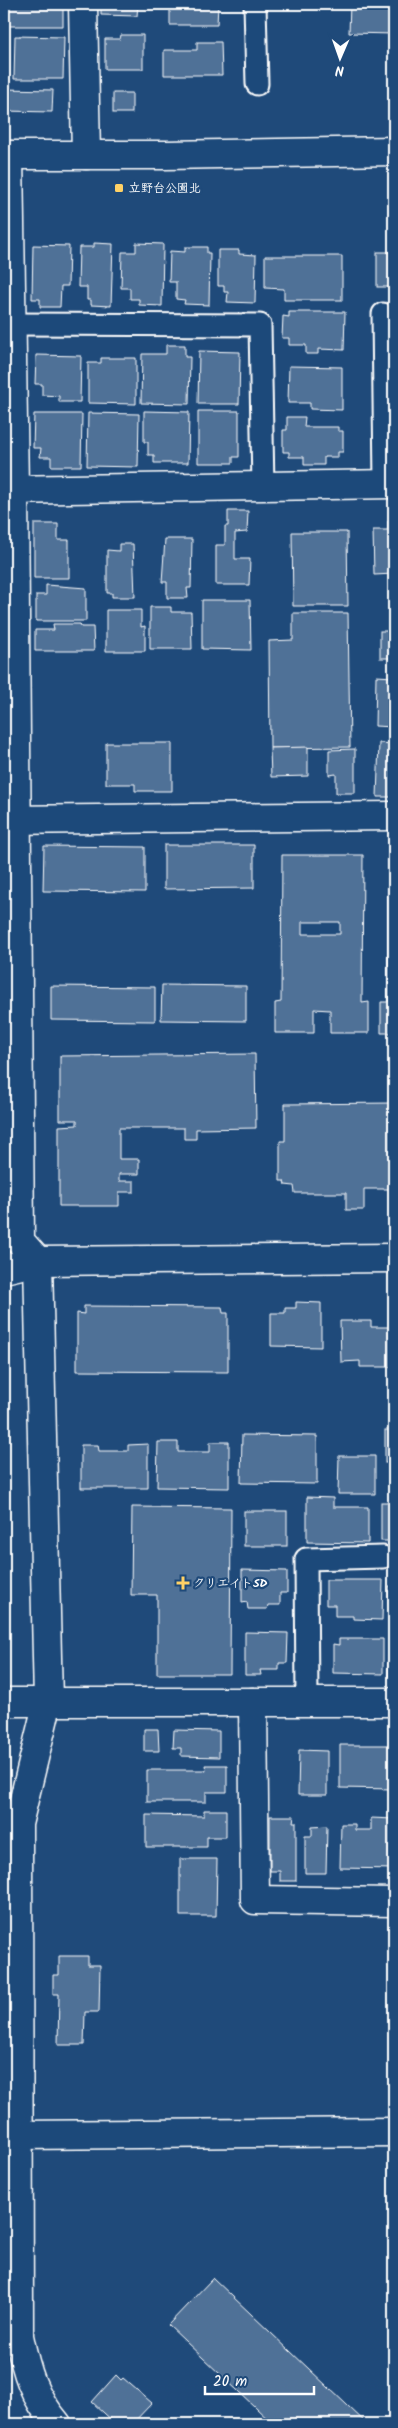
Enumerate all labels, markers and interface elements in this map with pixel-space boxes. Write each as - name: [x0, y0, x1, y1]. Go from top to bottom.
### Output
- north arrow: [316, 32, 366, 82]
- text: N: [335, 59, 344, 81]
- place label: 立野台公園北: [129, 179, 201, 198]
- marker: 立野台公園北: [113, 182, 125, 194]
- place label: クリエイトSD: [193, 1574, 268, 1593]
- marker: クリエイトSD: [177, 1577, 189, 1589]
- scale bar: [205, 2363, 314, 2395]
- text: 20 m: [213, 2370, 247, 2394]

